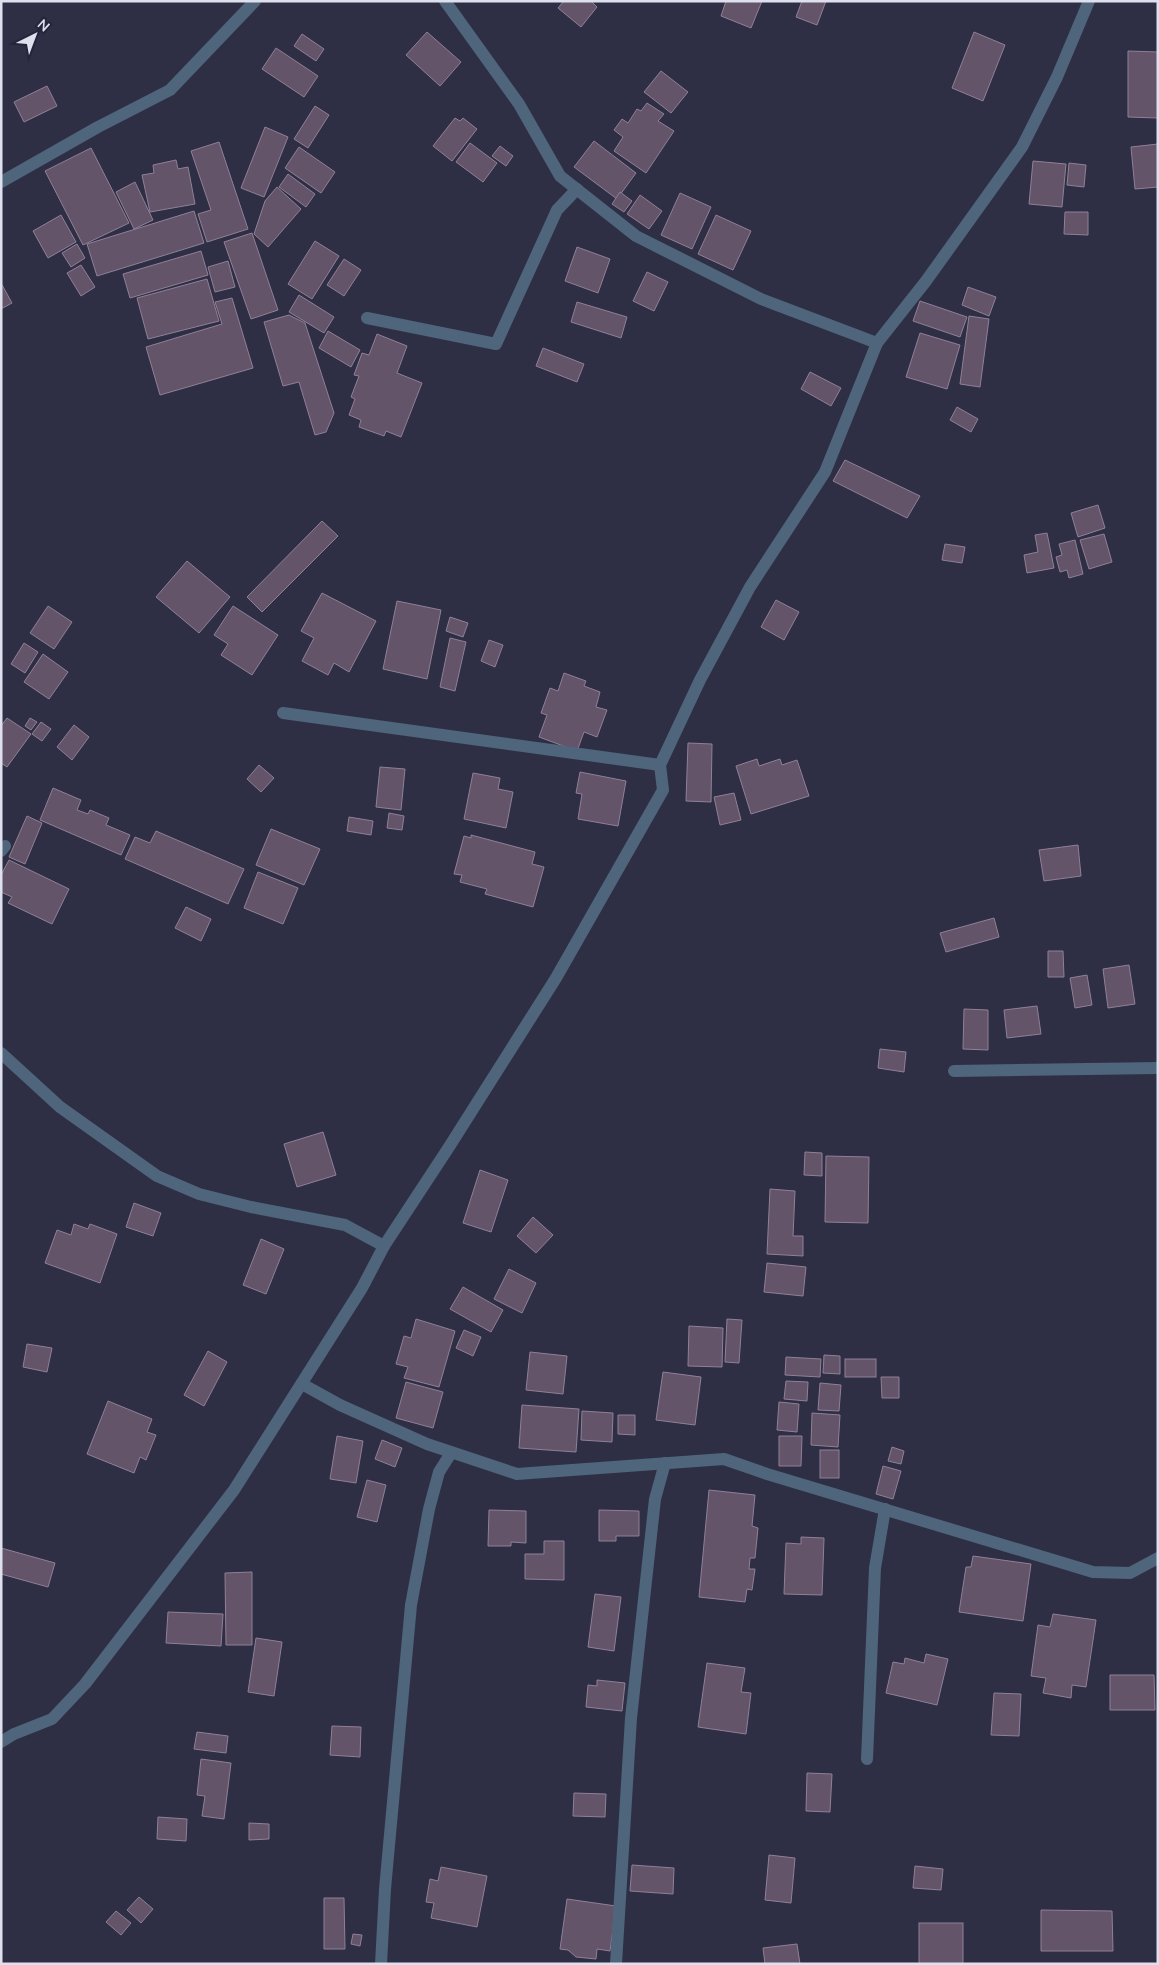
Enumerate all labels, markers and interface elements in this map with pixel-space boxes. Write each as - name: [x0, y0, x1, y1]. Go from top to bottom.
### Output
- north arrow: [10, 10, 60, 60]
- text: N: [33, 15, 54, 36]

